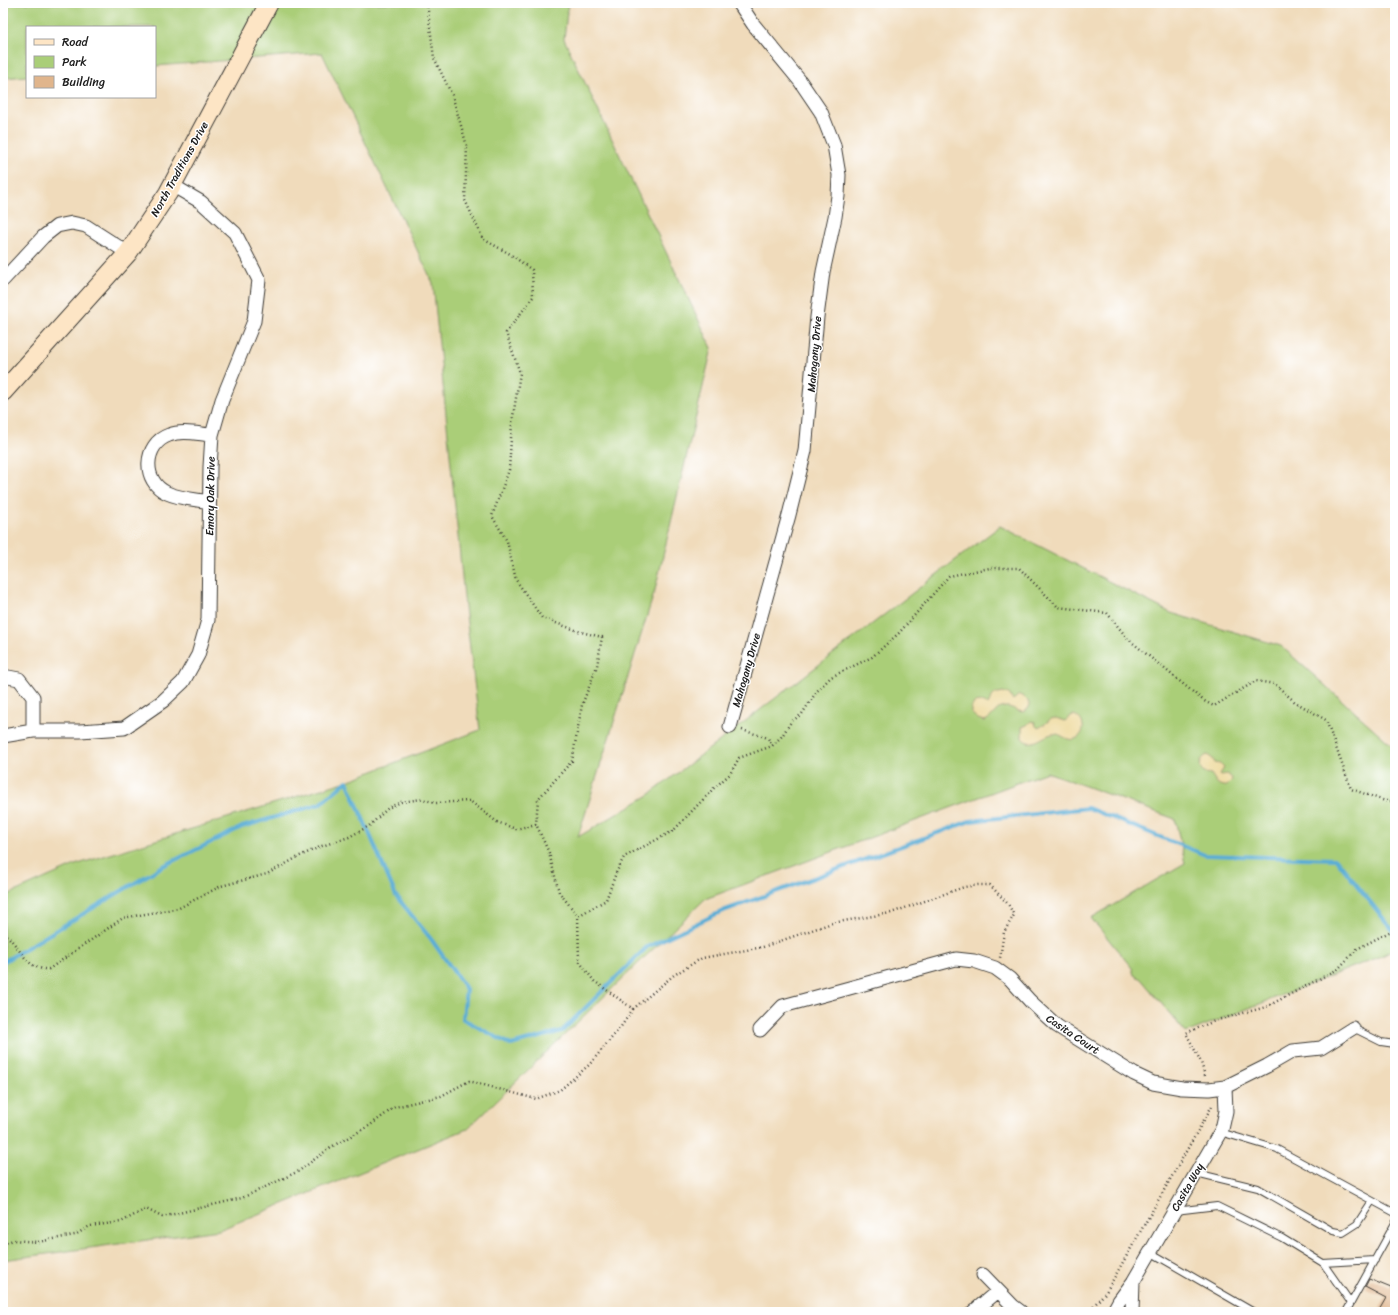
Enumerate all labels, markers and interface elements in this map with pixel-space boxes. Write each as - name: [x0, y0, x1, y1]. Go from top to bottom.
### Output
- legend: [26, 26, 156, 98]
- text: Road: [62, 31, 89, 53]
- text: Park: [62, 51, 87, 73]
- text: Building: [62, 71, 105, 93]
- street label: North Traditions Drive: [145, 118, 214, 220]
- street label: Mahogany Drive: [802, 315, 827, 393]
- street label: Emory Oak Drive: [200, 456, 221, 536]
- street label: Mahogany Drive: [727, 630, 766, 709]
- street label: Casita Court: [1042, 1009, 1104, 1060]
- street label: Casita Way: [1166, 1159, 1209, 1215]

